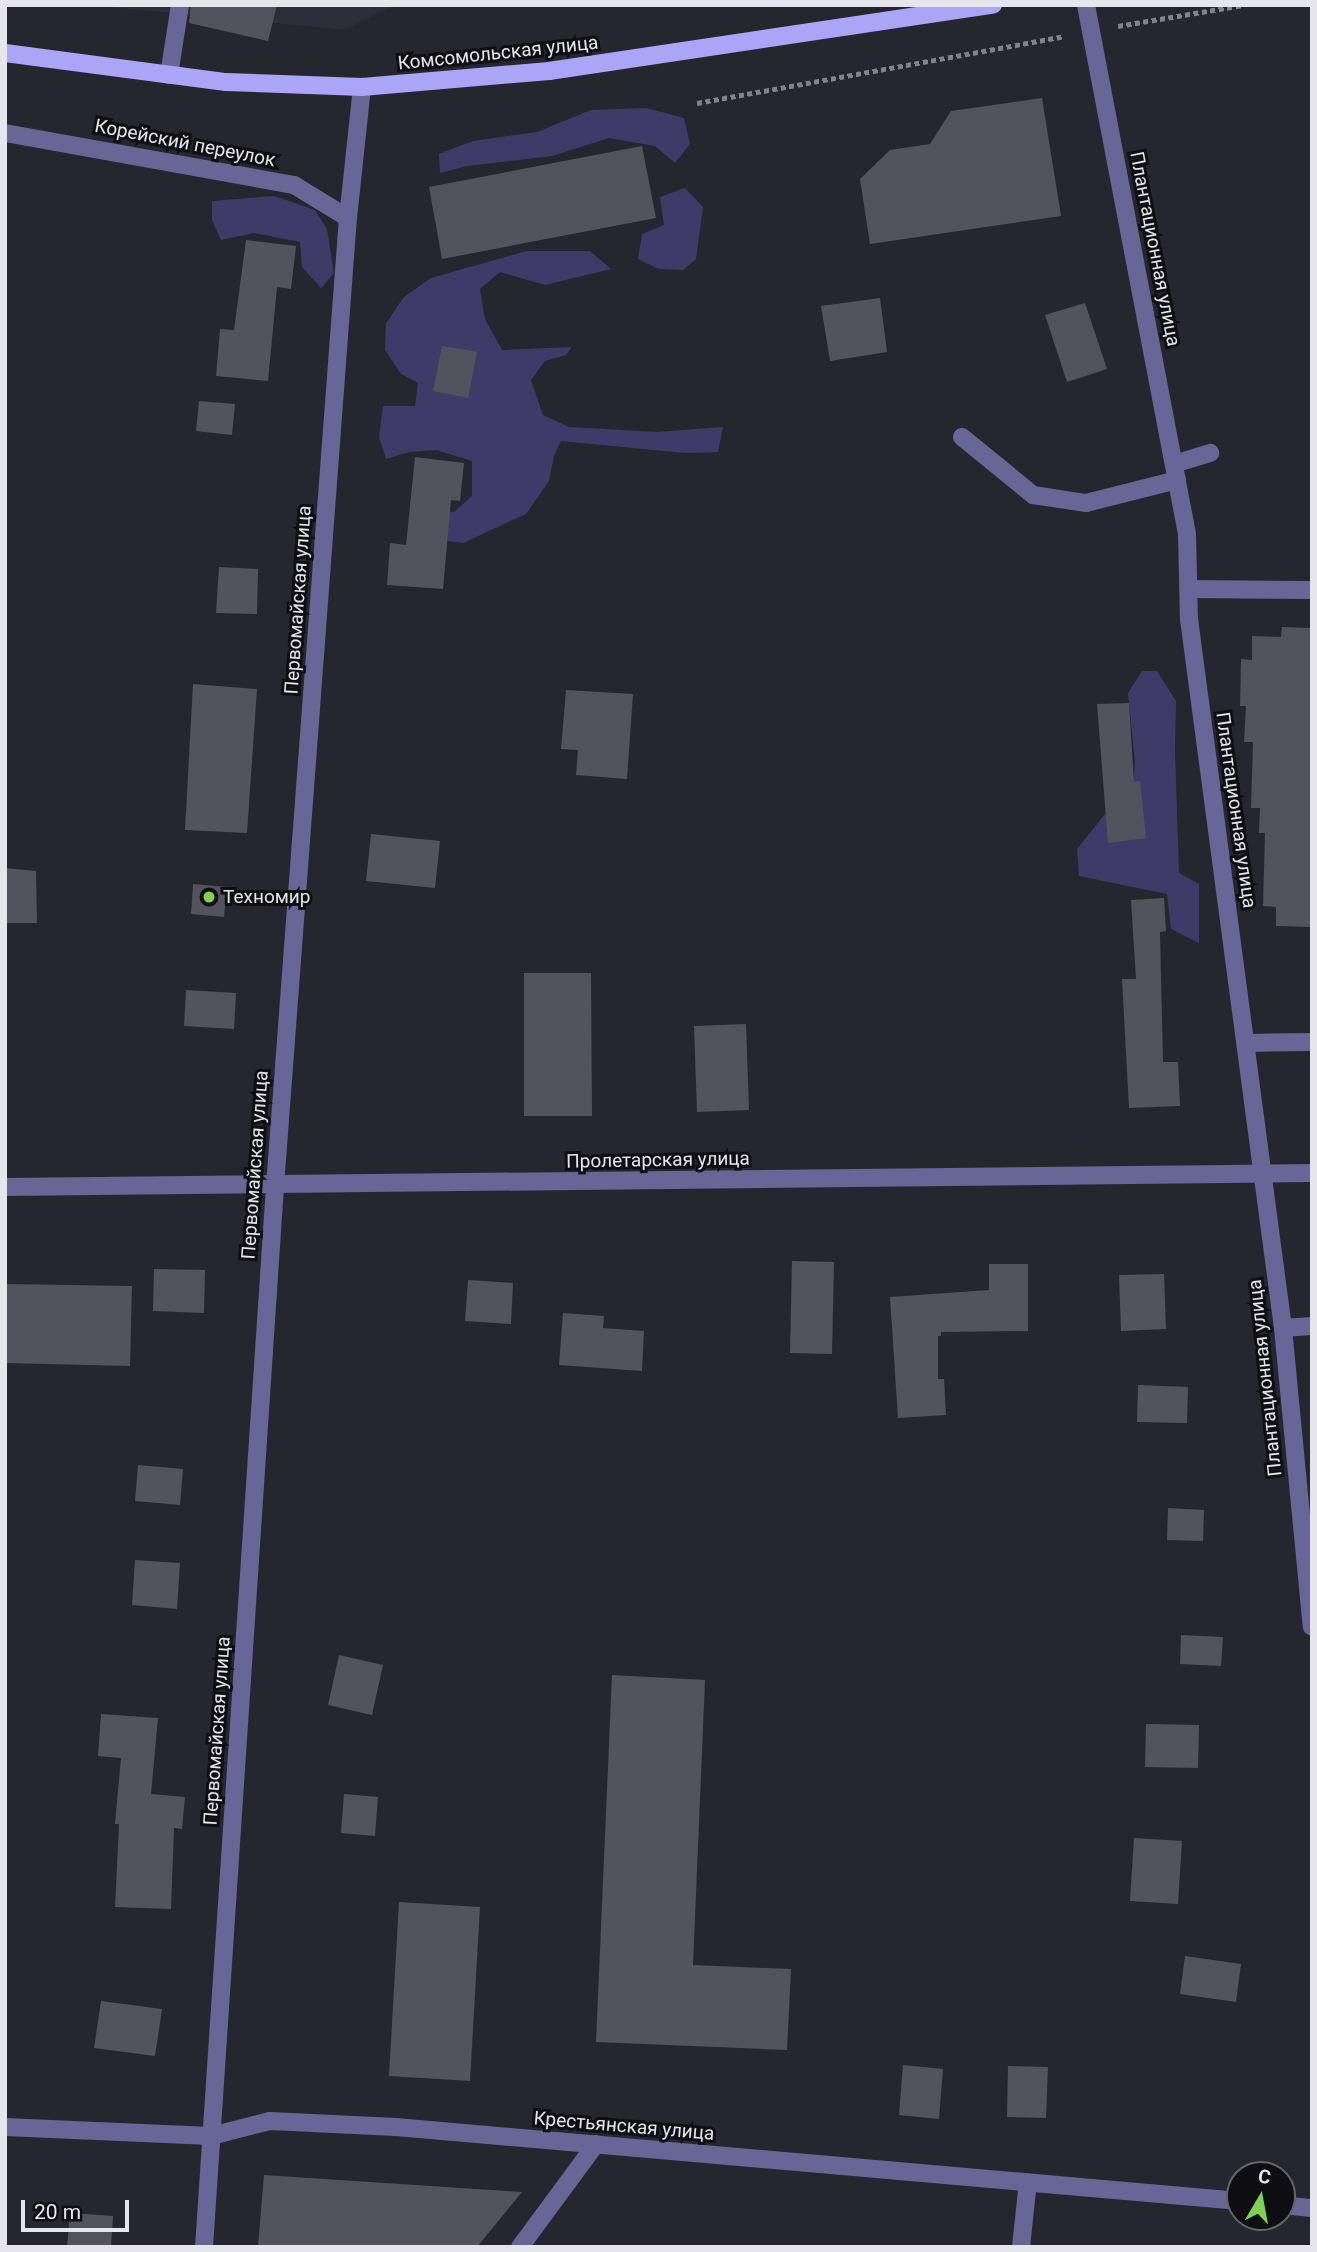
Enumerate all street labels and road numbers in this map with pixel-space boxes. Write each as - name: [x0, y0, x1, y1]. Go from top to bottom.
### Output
- street label: Комсомольская улица: [397, 31, 599, 75]
- street label: Корейский переулок: [93, 114, 277, 172]
- street label: Плантационная улица: [1125, 150, 1185, 348]
- street label: Первомайская улица: [280, 505, 316, 695]
- street label: Плантационная улица: [1211, 710, 1261, 910]
- street label: Первомайская улица: [237, 1070, 273, 1260]
- street label: Пролетарская улица: [566, 1147, 750, 1173]
- street label: Плантационная улица: [1243, 1278, 1287, 1478]
- street label: Первомайская улица: [199, 1636, 235, 1826]
- street label: Крестьянская улица: [533, 2107, 715, 2145]

